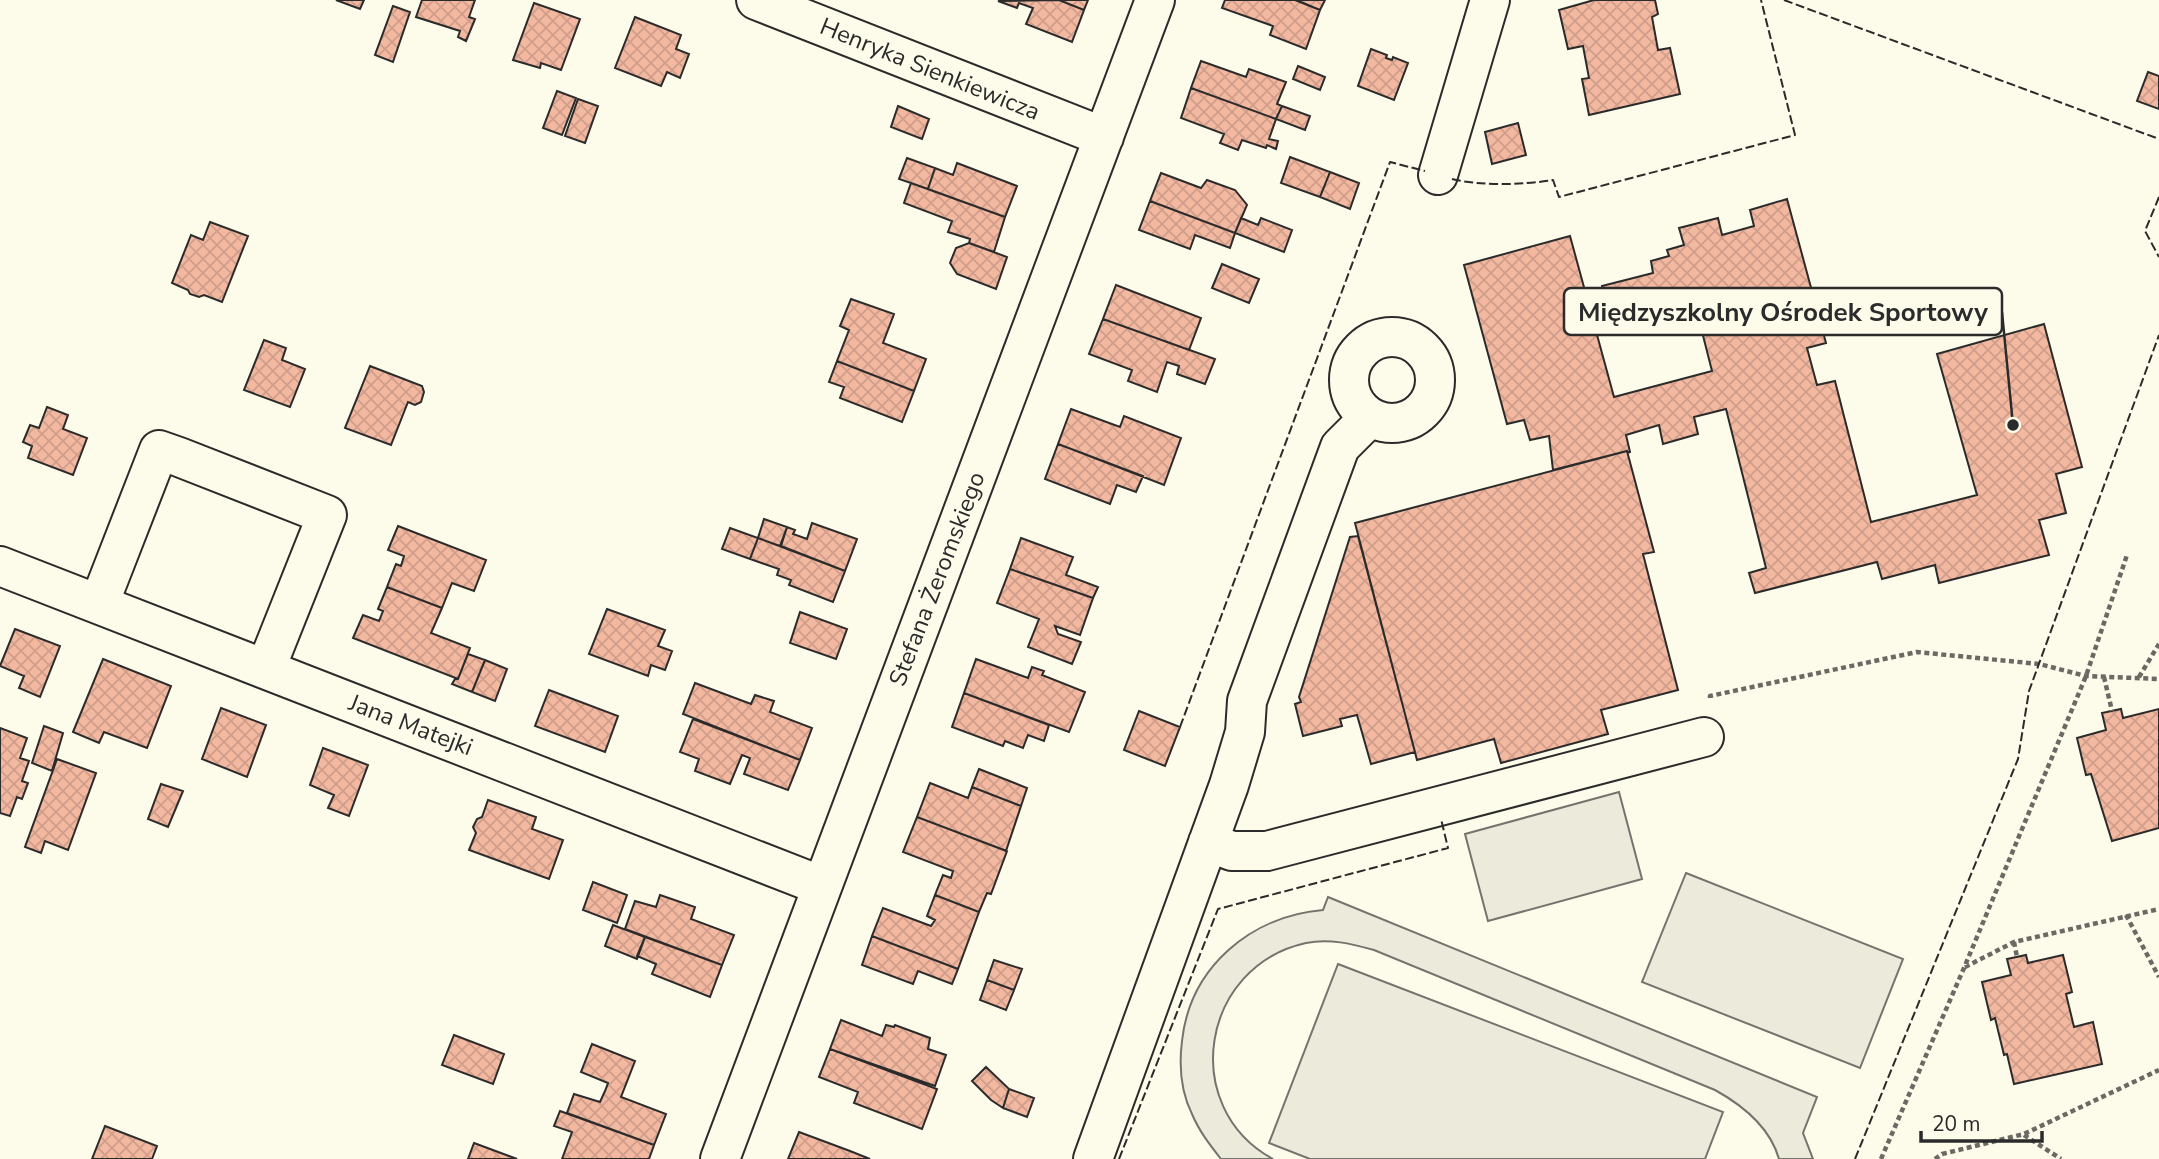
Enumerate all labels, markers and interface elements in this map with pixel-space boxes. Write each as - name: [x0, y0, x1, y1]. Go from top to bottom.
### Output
- street label: Henryka Sienkiewicza: [815, 10, 1045, 128]
- callout: Międzyszkolny Ośrodek Sportowy: [1564, 288, 2002, 335]
- text: Międzyszkolny Ośrodek Sportowy: [1578, 295, 1988, 330]
- street label: Stefana Żeromskiego: [881, 467, 993, 691]
- street label: Jana Matejki: [343, 686, 478, 763]
- scale bar: [1921, 1100, 2042, 1144]
- text: 20 m: [1932, 1110, 1981, 1138]

